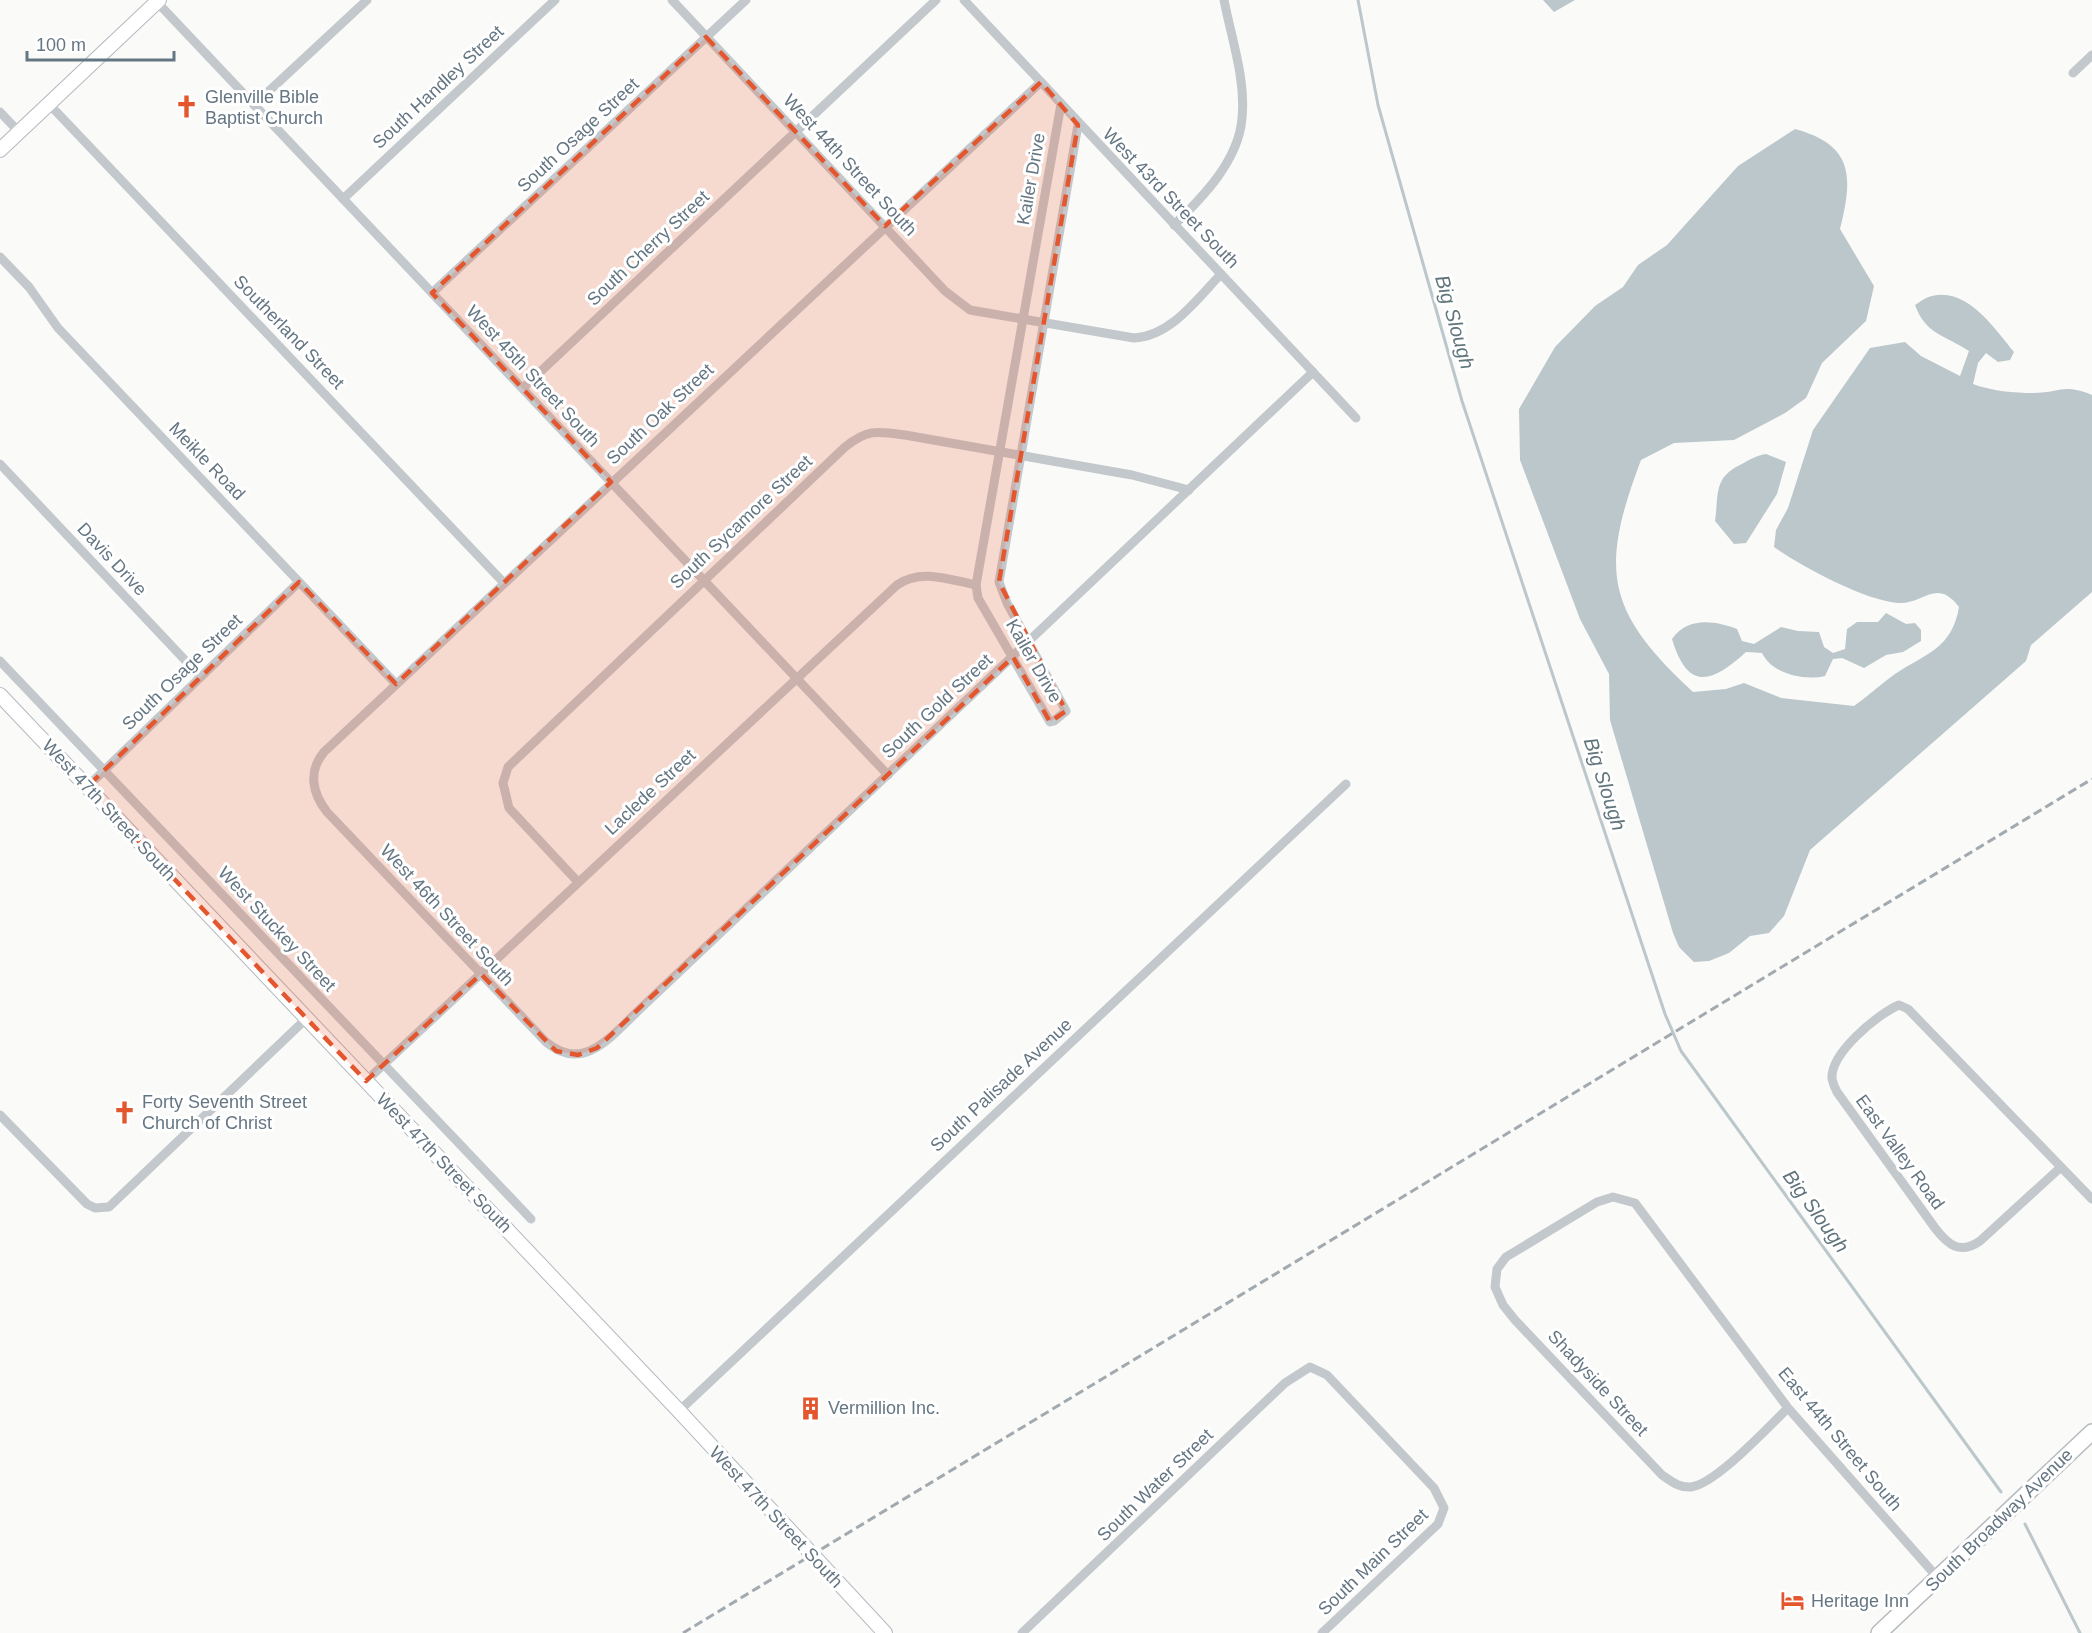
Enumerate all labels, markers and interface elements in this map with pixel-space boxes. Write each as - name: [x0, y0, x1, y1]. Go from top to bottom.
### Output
- street label: South Handley Street: [369, 21, 507, 153]
- scale bar: [27, 24, 174, 62]
- text: 100 m: [36, 35, 86, 55]
- street label: South Osage Street: [513, 74, 643, 196]
- place label: Glenville Bible Baptist Church: [205, 87, 323, 128]
- street label: West 44th Street South: [779, 90, 921, 240]
- church icon: Glenville Bible Baptist Church: [174, 94, 200, 120]
- street label: West 43rd Street South: [1099, 124, 1243, 272]
- street label: Kailer Drive: [1013, 131, 1049, 227]
- street label: South Cherry Street: [583, 186, 713, 310]
- street label: Southerland Street: [230, 271, 348, 393]
- water label: Big Slough: [1431, 272, 1479, 372]
- street label: West 45th Street South: [462, 301, 604, 451]
- street label: South Oak Street: [603, 360, 717, 468]
- street label: Meikle Road: [165, 418, 249, 504]
- street label: South Sycamore Street: [666, 451, 816, 593]
- street label: Davis Drive: [73, 519, 151, 599]
- street label: South Osage Street: [118, 610, 246, 734]
- street label: Kailer Drive: [1002, 616, 1066, 706]
- street label: South Gold Street: [878, 650, 996, 762]
- street label: West 47th Street South: [38, 735, 180, 885]
- water label: Big Slough: [1580, 735, 1630, 833]
- street label: Laclede Street: [601, 745, 699, 839]
- street label: West 46th Street South: [376, 840, 518, 990]
- street label: West Stuckey Street: [214, 863, 340, 995]
- street label: South Palisade Avenue: [926, 1014, 1076, 1156]
- street label: West 47th Street South: [372, 1089, 516, 1237]
- street label: East Valley Road: [1852, 1091, 1948, 1213]
- place label: Forty Seventh Street Church of Christ: [142, 1092, 307, 1133]
- church icon: Forty Seventh Street Church of Christ: [111, 1099, 137, 1125]
- water label: Big Slough: [1779, 1165, 1853, 1257]
- street label: Shadyside Street: [1544, 1326, 1652, 1440]
- street label: East 44th Street South: [1774, 1363, 1906, 1515]
- building icon: Vermillion Inc.: [797, 1395, 823, 1421]
- place label: Vermillion Inc.: [828, 1398, 940, 1418]
- street label: South Water Street: [1093, 1425, 1217, 1545]
- street label: West 47th Street South: [705, 1442, 847, 1592]
- street label: South Broadway Avenue: [1921, 1444, 2077, 1596]
- street label: South Main Street: [1314, 1505, 1432, 1619]
- hotel icon: Heritage Inn: [1780, 1588, 1806, 1614]
- place label: Heritage Inn: [1811, 1591, 1909, 1611]

